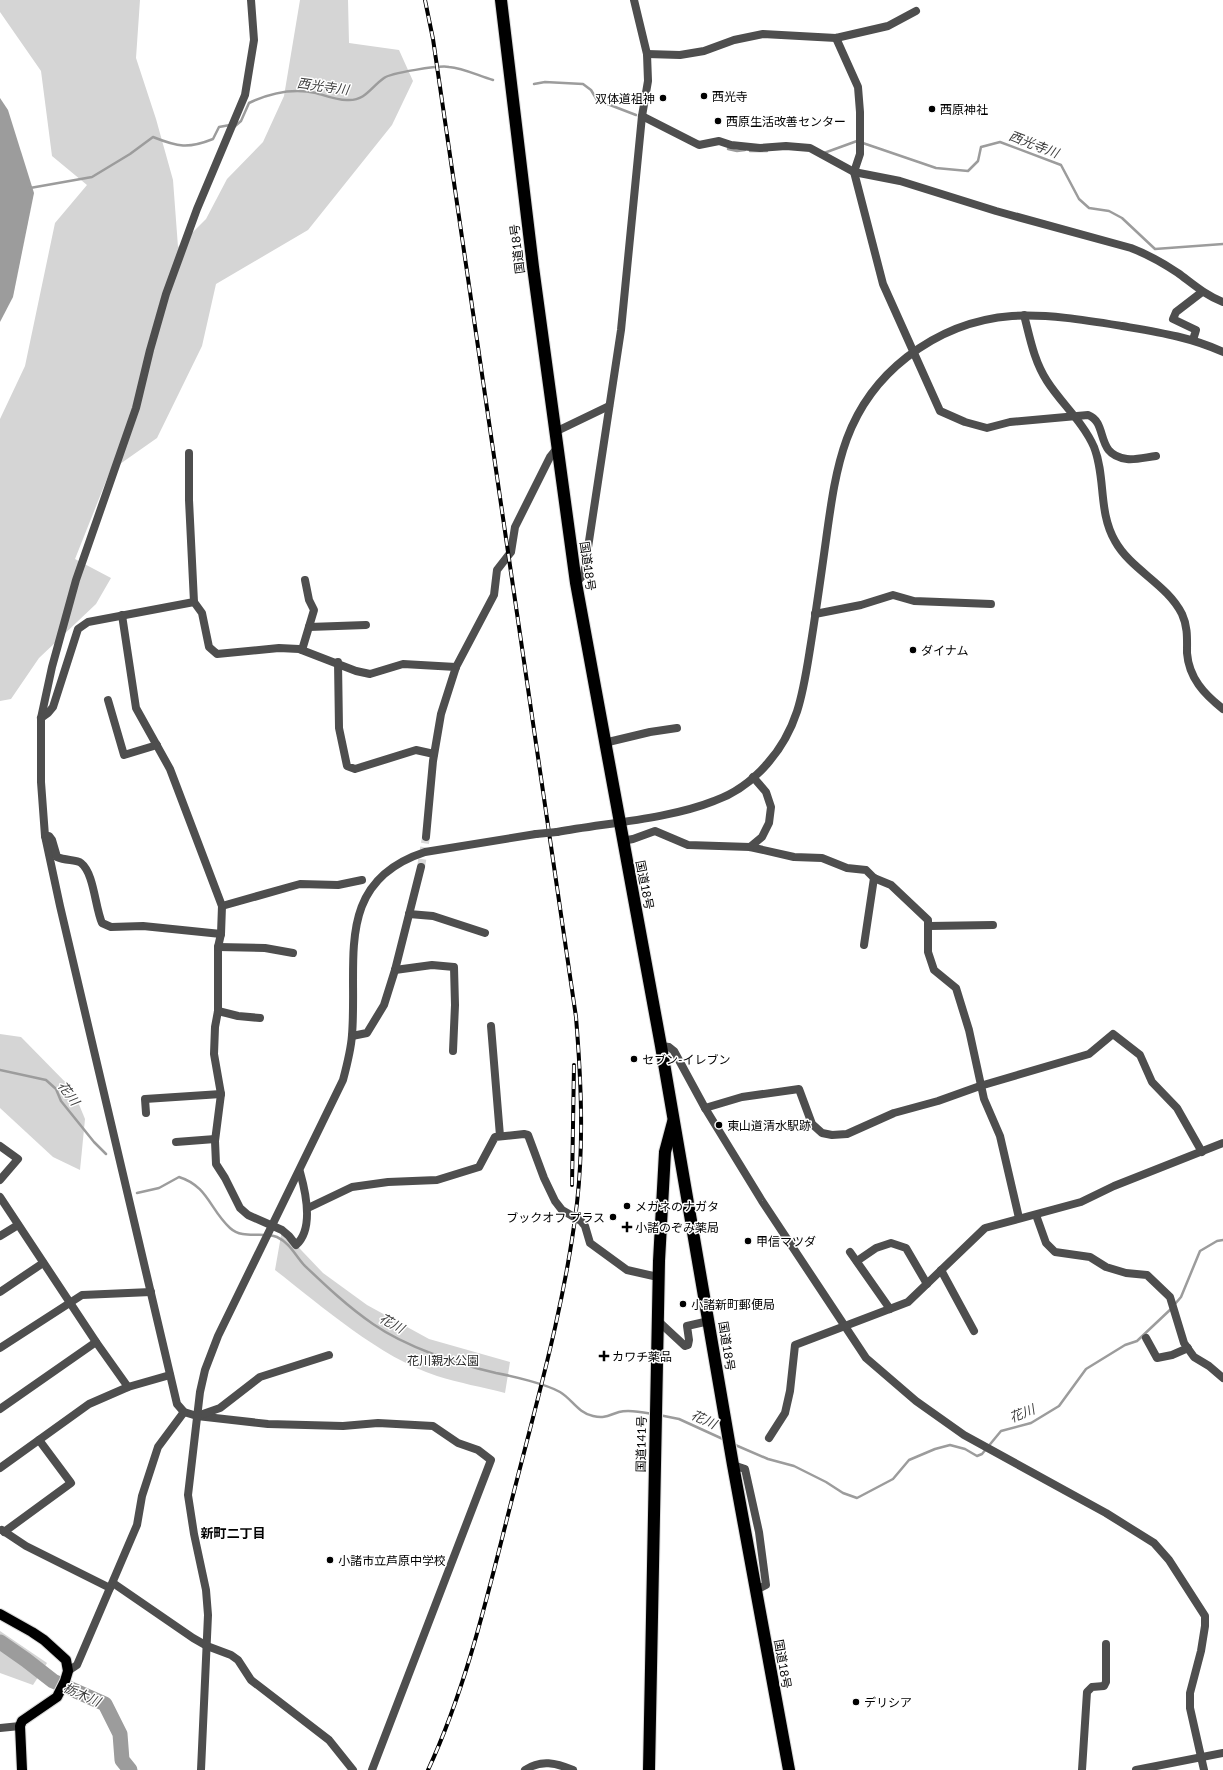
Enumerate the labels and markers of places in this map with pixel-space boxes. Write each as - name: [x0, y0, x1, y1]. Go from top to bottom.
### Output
- place label: 西光寺: [712, 89, 748, 104]
- place label: 双体道祖神: [595, 91, 655, 106]
- marker: 西光寺: [699, 91, 709, 101]
- marker: 双体道祖神: [658, 93, 668, 103]
- place label: 西原神社: [940, 102, 988, 117]
- marker: 西原神社: [927, 104, 937, 114]
- place label: 西原生活改善センター: [726, 114, 846, 129]
- marker: 西原生活改善センター: [713, 116, 723, 126]
- place label: ダイナム: [921, 643, 968, 658]
- marker: ダイナム: [908, 645, 918, 655]
- place label: セブン-イレブン: [642, 1052, 730, 1067]
- marker: セブン-イレブン: [629, 1054, 639, 1064]
- place label: 東山道清水駅跡: [727, 1118, 811, 1133]
- marker: 東山道清水駅跡: [714, 1120, 724, 1130]
- place label: メガネのナガタ: [635, 1199, 719, 1214]
- marker: メガネのナガタ: [622, 1201, 632, 1211]
- place label: ブックオフ プラス: [506, 1210, 605, 1225]
- marker: ブックオフ プラス: [608, 1212, 618, 1222]
- place label: 小諸のぞみ薬局: [635, 1220, 719, 1235]
- marker: 小諸のぞみ薬局: [622, 1222, 632, 1232]
- place label: 甲信マツダ: [756, 1234, 816, 1249]
- marker: 甲信マツダ: [743, 1236, 753, 1246]
- place label: 小諸新町郵便局: [691, 1297, 775, 1312]
- marker: 小諸新町郵便局: [678, 1299, 688, 1309]
- place label: カワチ薬品: [612, 1349, 672, 1364]
- marker: カワチ薬品: [599, 1351, 609, 1361]
- place label: 小諸市立芦原中学校: [338, 1553, 446, 1568]
- marker: 小諸市立芦原中学校: [325, 1555, 335, 1565]
- place label: デリシア: [864, 1695, 912, 1710]
- marker: デリシア: [851, 1697, 861, 1707]

